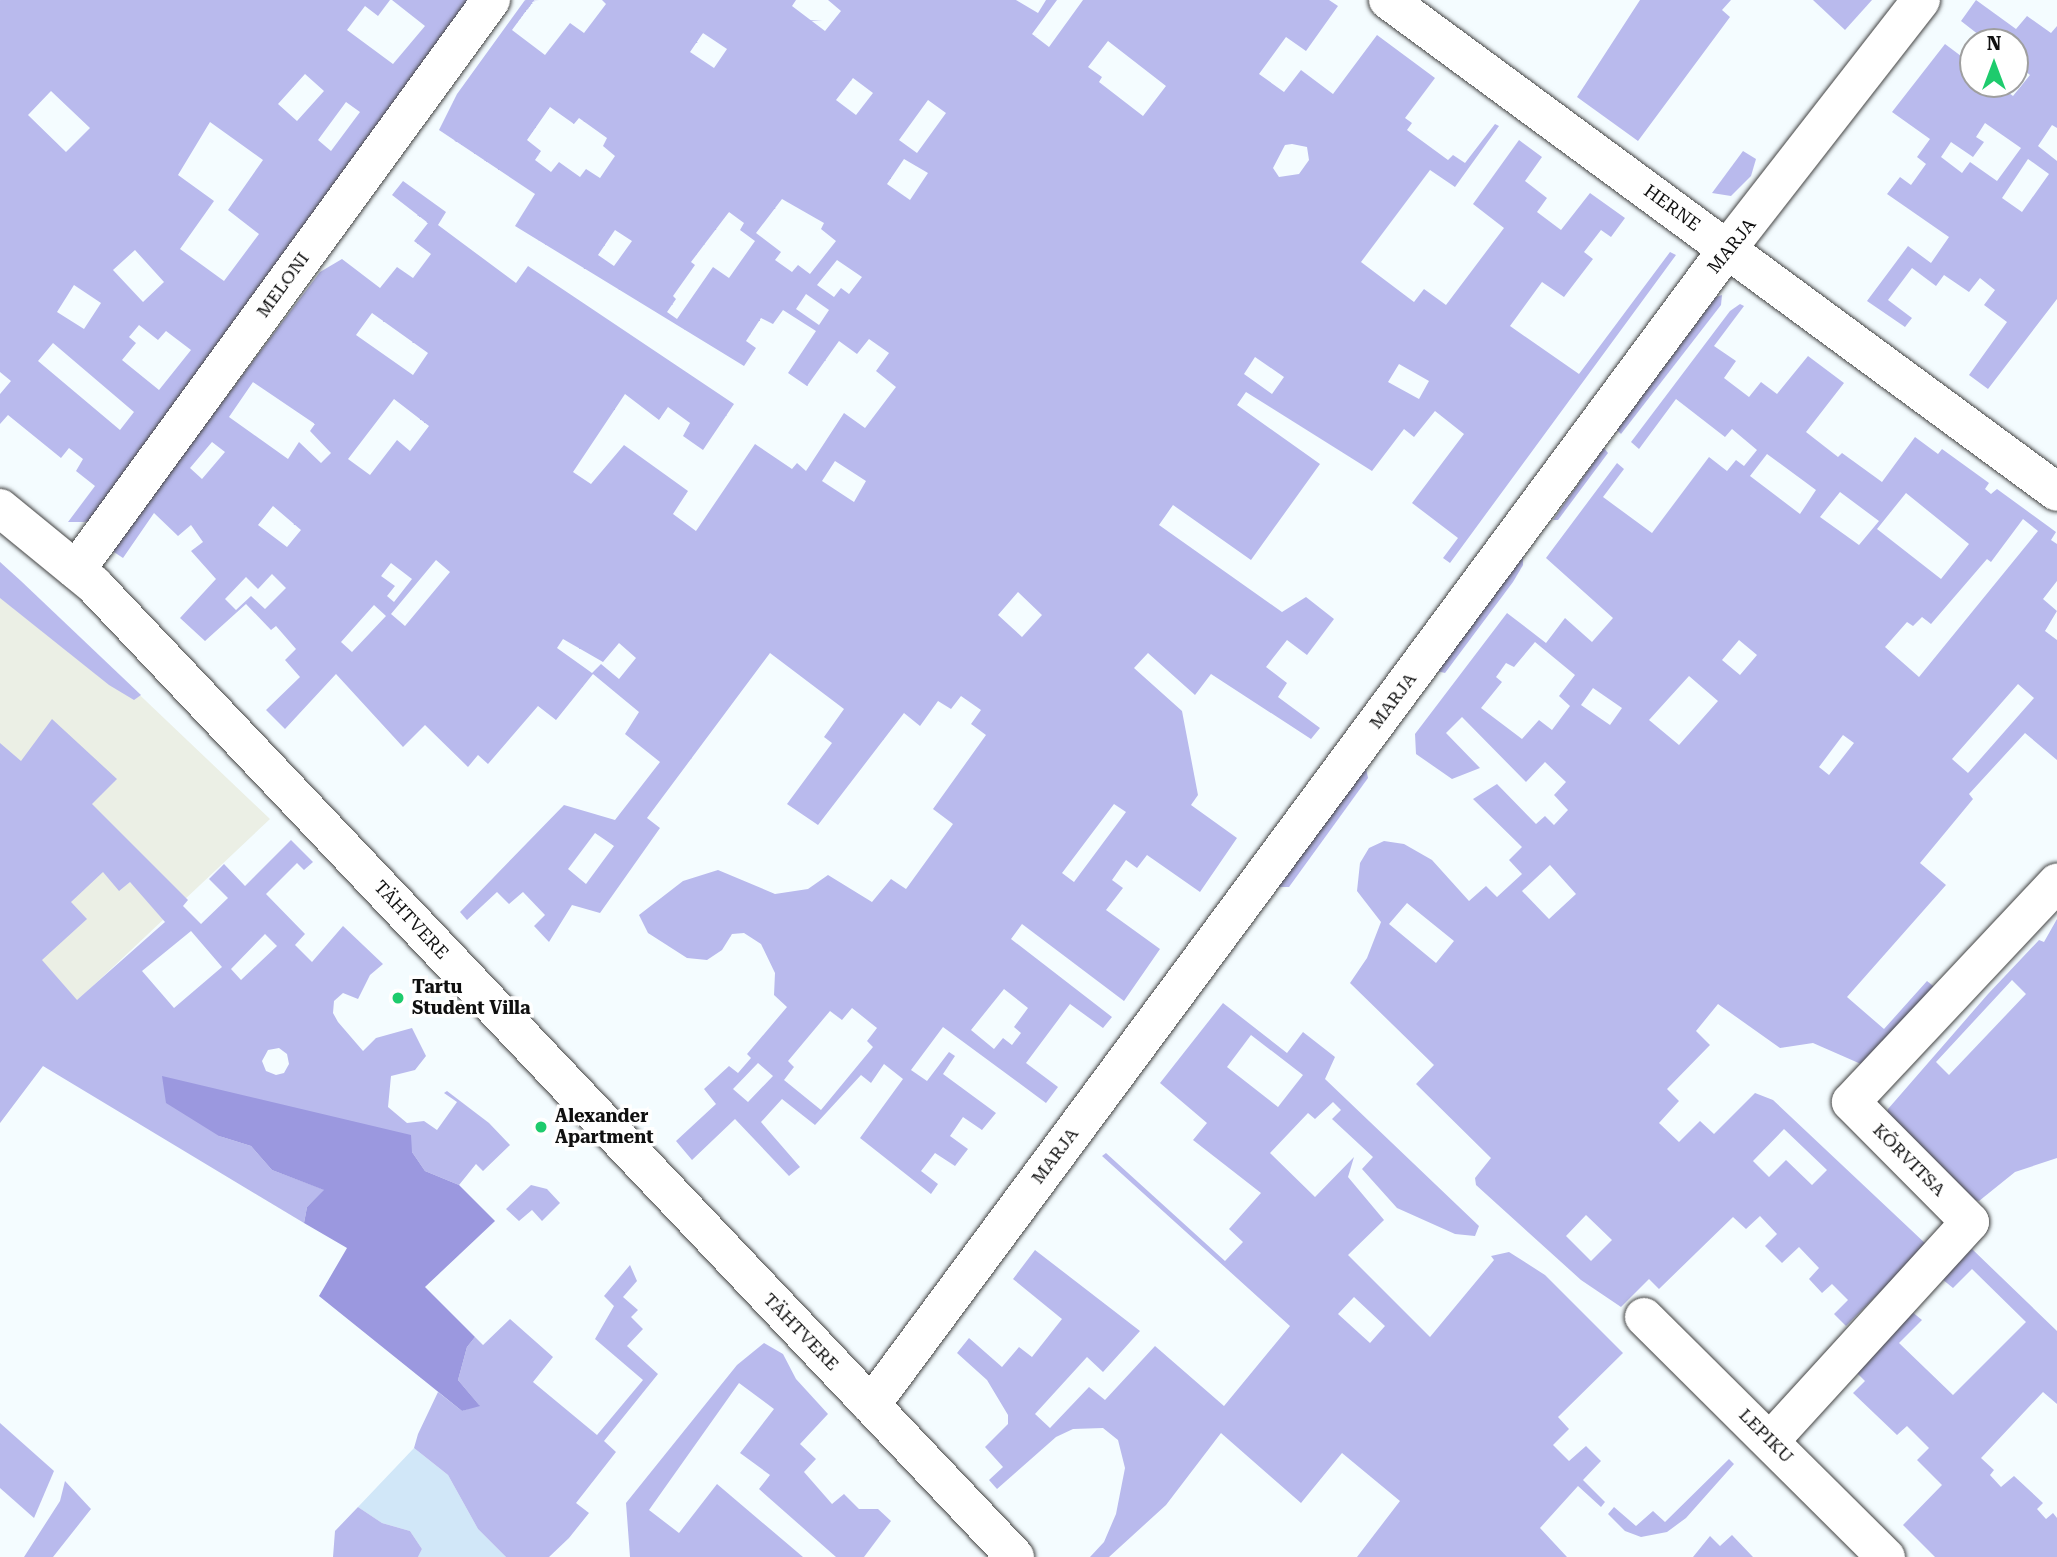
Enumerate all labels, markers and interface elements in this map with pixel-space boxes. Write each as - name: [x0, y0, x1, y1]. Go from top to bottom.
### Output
- north arrow: [1959, 28, 2029, 98]
- text: N: [1987, 32, 2001, 55]
- street label: HERNE: [1639, 180, 1705, 236]
- street label: MARJA: [1703, 214, 1761, 278]
- street label: MELONI: [252, 248, 314, 322]
- street label: MARJA: [1365, 669, 1421, 733]
- street label: TÄHTVERE: [369, 876, 453, 964]
- place label: Tartu Student Villa: [412, 977, 531, 1020]
- marker: Tartu Student Villa: [390, 990, 406, 1006]
- place label: Alexander Apartment: [555, 1106, 654, 1148]
- marker: Alexander Apartment: [533, 1119, 549, 1135]
- street label: KÕRVITSA: [1868, 1119, 1950, 1201]
- street label: MARJA: [1027, 1124, 1083, 1188]
- street label: TÄHTVERE: [759, 1289, 843, 1375]
- street label: LEPIKU: [1734, 1404, 1798, 1468]

